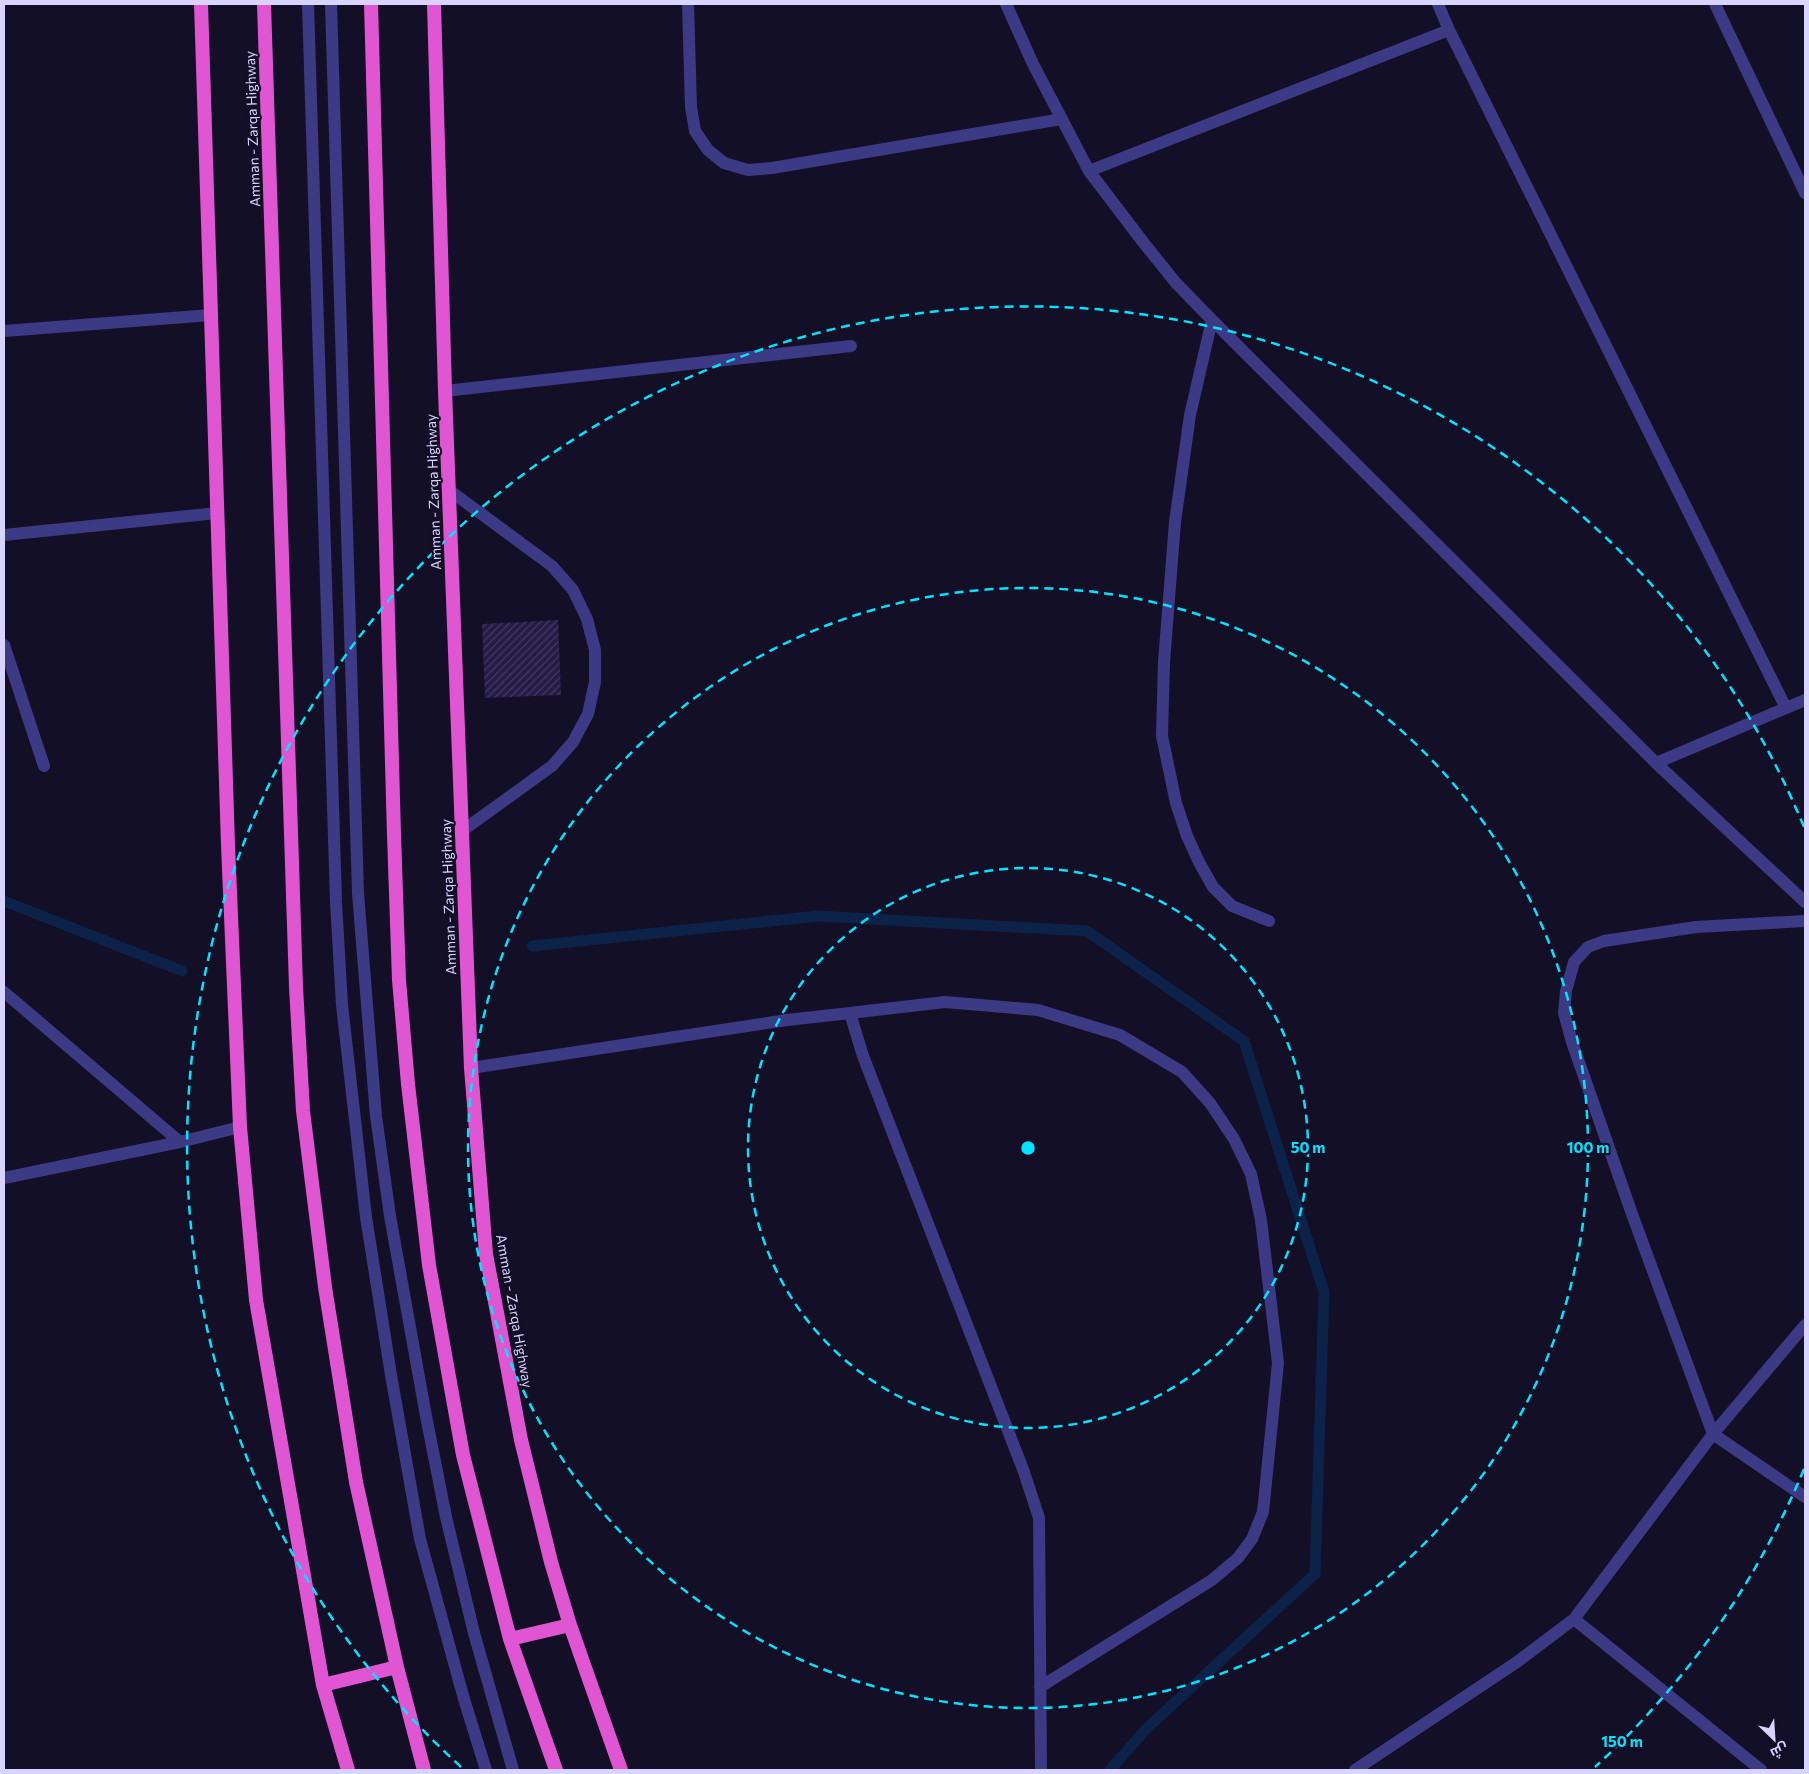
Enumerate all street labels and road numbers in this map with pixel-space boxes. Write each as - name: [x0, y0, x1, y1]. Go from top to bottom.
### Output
- street label: Amman - Zarqa Highway: [241, 51, 263, 207]
- street label: Amman - Zarqa Highway: [422, 414, 444, 570]
- street label: Amman - Zarqa Highway: [437, 819, 459, 975]
- street label: Amman - Zarqa Highway: [493, 1233, 537, 1389]

